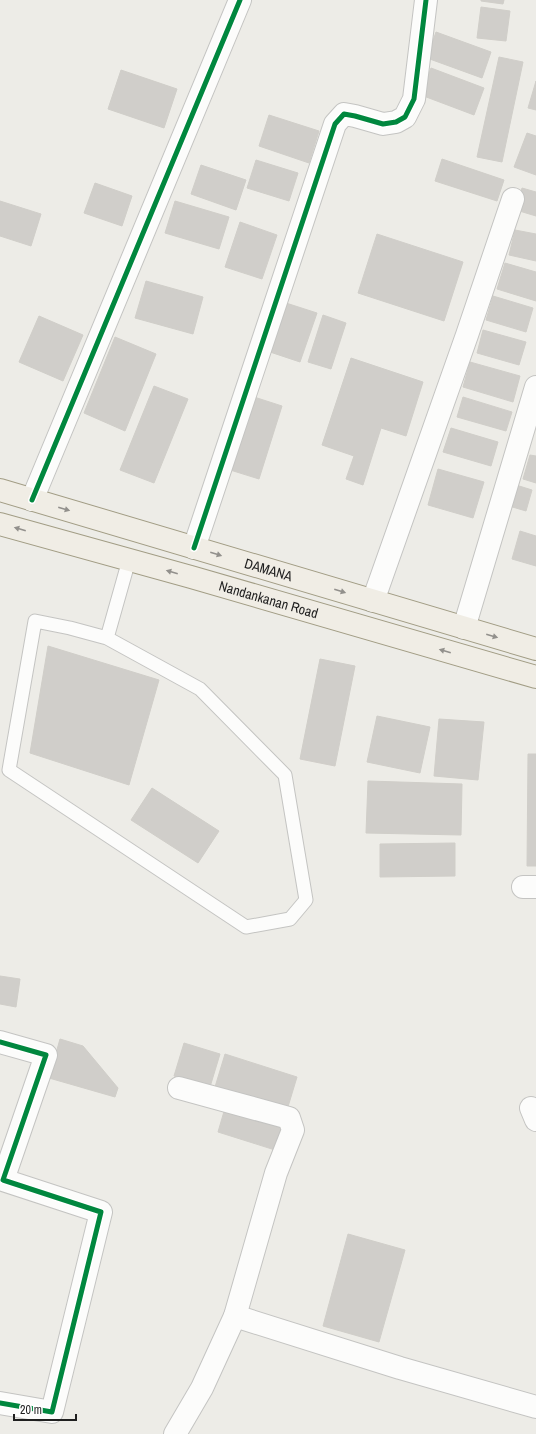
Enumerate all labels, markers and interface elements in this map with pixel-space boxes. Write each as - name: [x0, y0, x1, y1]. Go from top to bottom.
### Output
- one-way arrow: [58, 506, 70, 512]
- one-way arrow: [14, 526, 26, 532]
- one-way arrow: [210, 551, 222, 557]
- street label: DAMANA: [242, 554, 295, 585]
- one-way arrow: [166, 569, 178, 575]
- street label: Nandankanan Road: [217, 577, 320, 622]
- one-way arrow: [335, 588, 347, 594]
- one-way arrow: [486, 633, 498, 639]
- one-way arrow: [438, 648, 450, 654]
- scale bar: [14, 1396, 76, 1422]
- text: 20 m: [20, 1402, 42, 1418]

